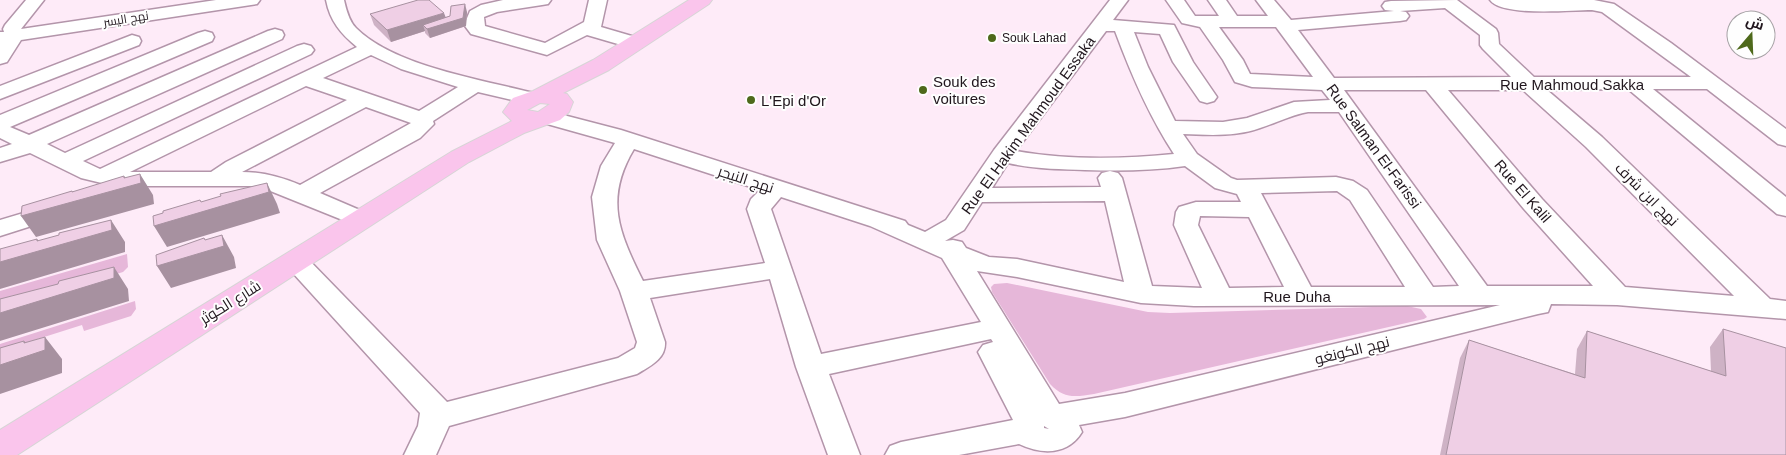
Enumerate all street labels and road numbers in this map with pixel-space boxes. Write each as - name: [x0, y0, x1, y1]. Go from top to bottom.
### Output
- street label: نهج اليسر: [101, 9, 150, 31]
- street label: Rue El Hakim Mahmoud Essaka: [958, 32, 1099, 217]
- street label: Rue Mahmoud Sakka: [1500, 76, 1645, 93]
- street label: Rue Salman El-Farissi: [1323, 81, 1425, 211]
- street label: Rue El Kalil: [1491, 156, 1555, 226]
- street label: نهج ابن شرف: [1610, 159, 1682, 231]
- street label: نهج النيجر: [714, 162, 776, 199]
- street label: شارع الكوثر: [196, 277, 265, 330]
- street label: Rue Duha: [1263, 288, 1331, 305]
- street label: نهج الكونغو: [1313, 333, 1392, 370]

